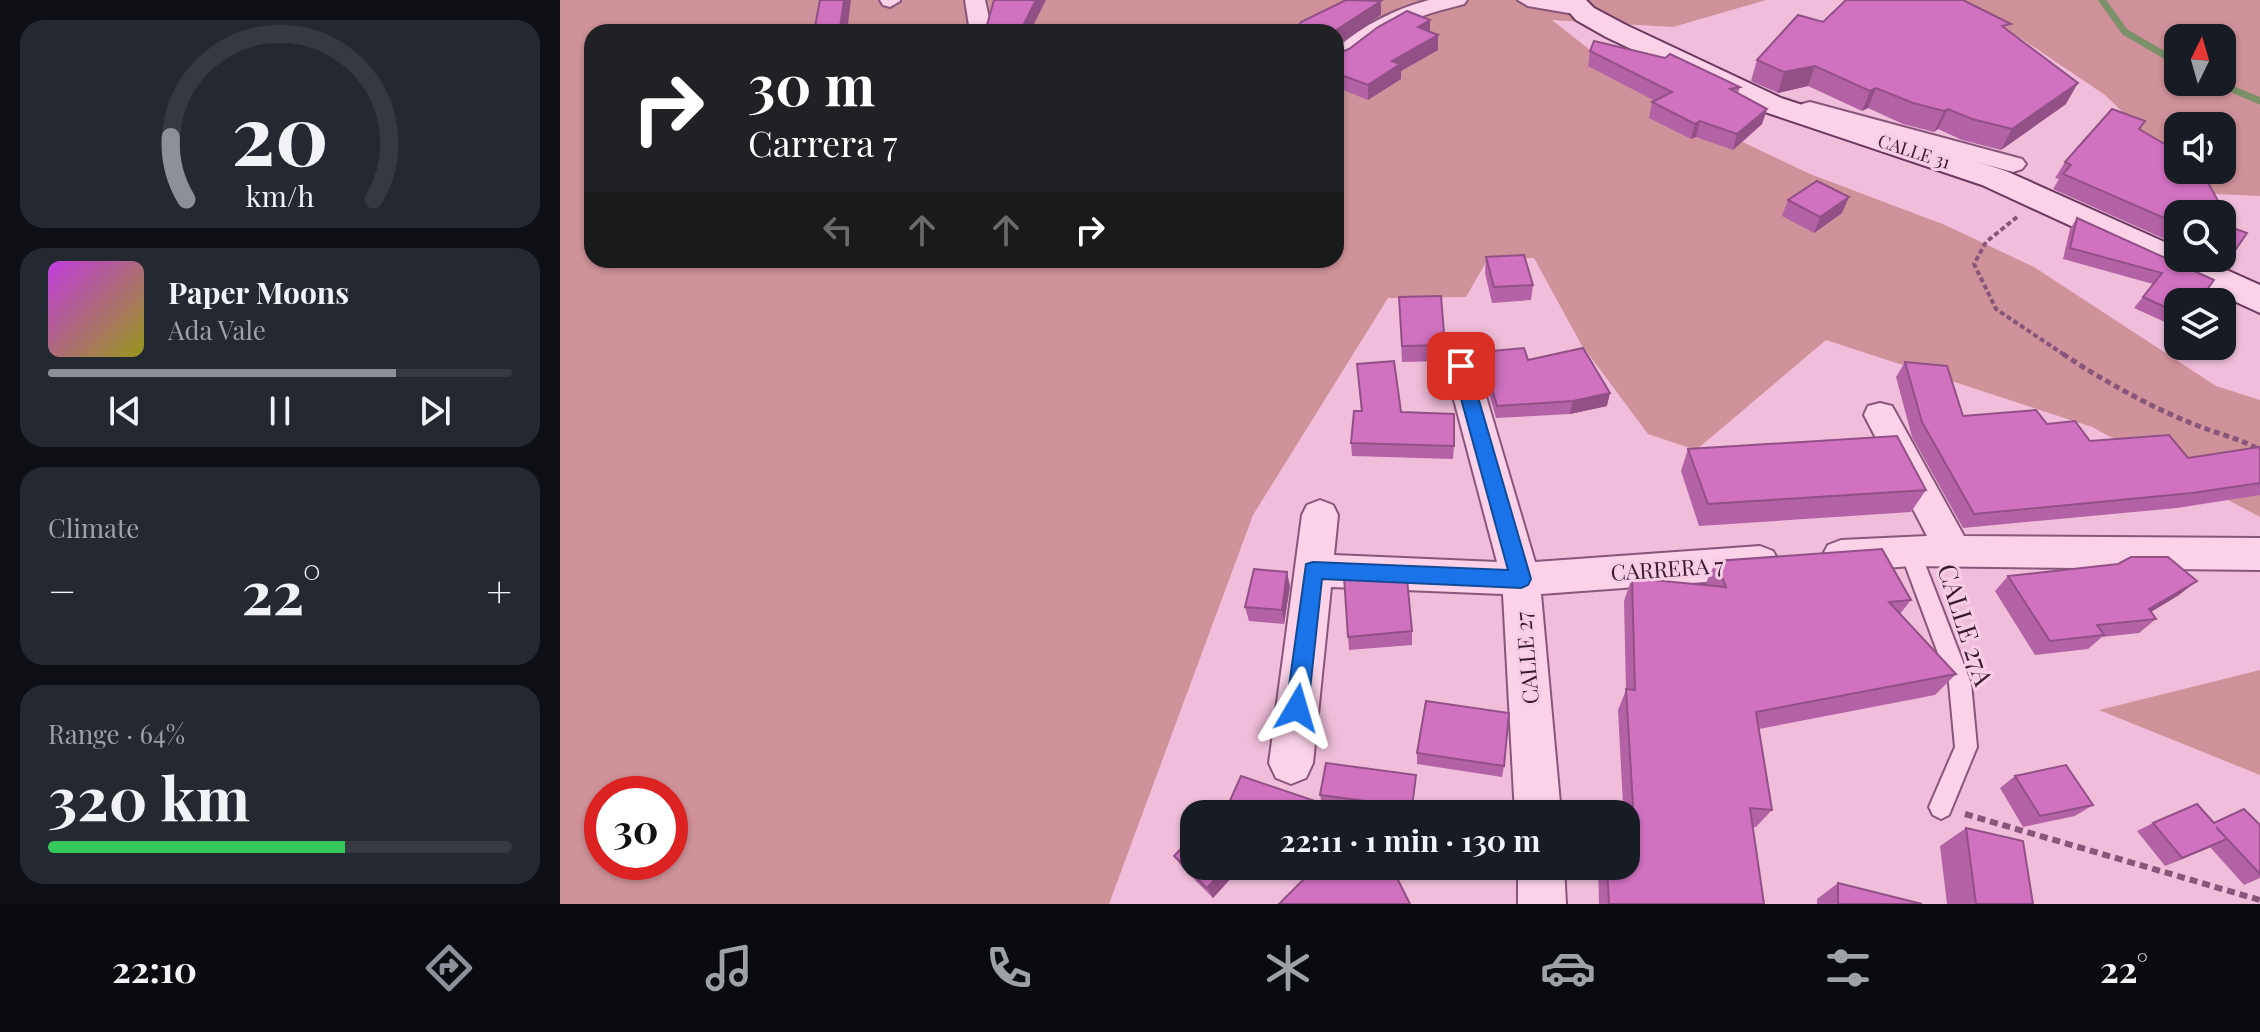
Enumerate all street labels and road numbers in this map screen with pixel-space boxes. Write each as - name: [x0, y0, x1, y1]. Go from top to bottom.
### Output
- street label: CALLE 31: [1875, 128, 1954, 174]
- street label: CARRERA 7: [1610, 549, 1724, 587]
- street label: CALLE 27A: [1930, 559, 2003, 690]
- street label: CALLE 27: [1507, 611, 1545, 706]

